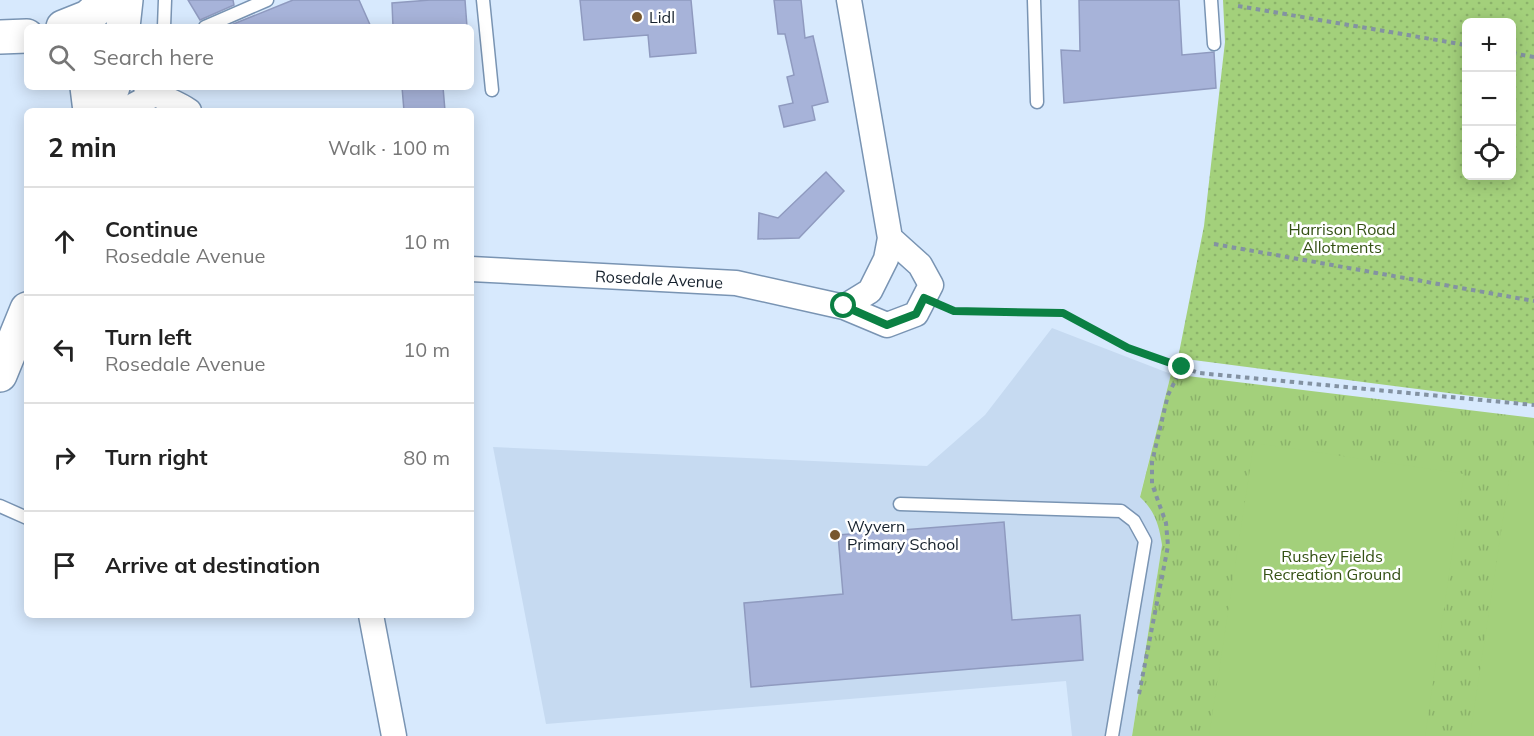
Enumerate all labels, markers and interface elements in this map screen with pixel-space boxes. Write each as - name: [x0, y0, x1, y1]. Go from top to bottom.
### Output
- place label: Lidl: [649, 7, 675, 27]
- marker: Lidl: [630, 10, 644, 24]
- map controls: [1462, 18, 1516, 180]
- button: +: [1462, 18, 1516, 72]
- search box: [24, 24, 474, 90]
- icon: search: [45, 41, 78, 74]
- text: Search here: [93, 43, 214, 71]
- button: −: [1462, 72, 1516, 126]
- button: locate: [1462, 126, 1516, 180]
- text: 2 min: [48, 131, 117, 164]
- text: Walk · 100 m: [328, 135, 450, 160]
- text: Continue: [105, 215, 198, 243]
- park label: Harrison Road Allotments: [1288, 219, 1396, 257]
- icon: ahead: [48, 225, 81, 258]
- text: 10 m: [403, 229, 450, 254]
- text: Rosedale Avenue: [105, 243, 265, 268]
- street label: Rosedale Avenue: [594, 266, 724, 292]
- route start: [830, 292, 856, 318]
- text: Turn left: [105, 323, 192, 351]
- icon: left: [48, 333, 81, 366]
- text: 10 m: [403, 337, 450, 362]
- text: Rosedale Avenue: [105, 351, 265, 376]
- route end: [1168, 353, 1194, 379]
- icon: right: [48, 441, 81, 474]
- text: Turn right: [105, 443, 208, 471]
- text: 80 m: [403, 445, 450, 470]
- place label: Wyvern Primary School: [847, 516, 959, 554]
- marker: Wyvern Primary School: [828, 528, 842, 542]
- park label: Rushey Fields Recreation Ground: [1263, 546, 1401, 584]
- icon: arrive: [48, 549, 81, 582]
- text: Arrive at destination: [105, 551, 320, 579]

